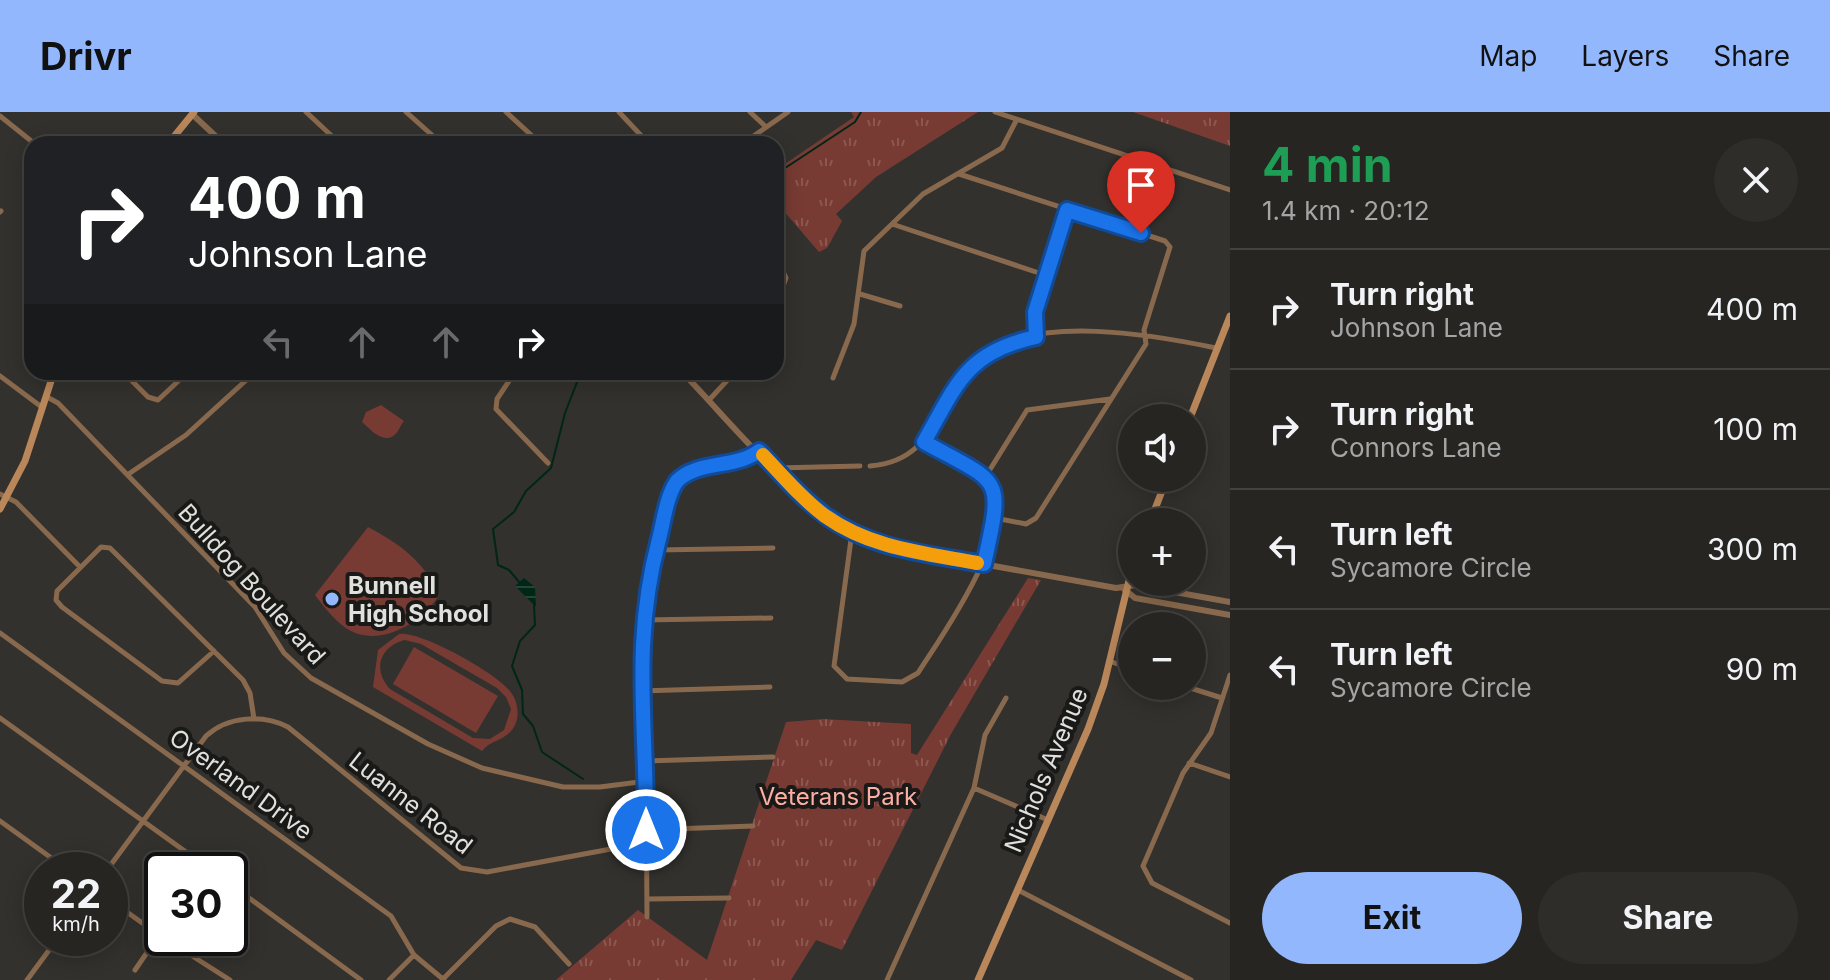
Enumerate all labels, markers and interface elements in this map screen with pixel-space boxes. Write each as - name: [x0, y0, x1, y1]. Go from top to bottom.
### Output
- text: Drivr: [40, 33, 132, 79]
- text: Map: [1479, 39, 1537, 73]
- text: Layers: [1581, 39, 1669, 73]
- text: Share: [1713, 39, 1790, 73]
- text: 4 min: [1262, 135, 1393, 194]
- button: close: [1714, 138, 1798, 222]
- pin: [1107, 151, 1175, 233]
- icon: arrive: [1119, 163, 1163, 207]
- text: 400 m: [188, 164, 366, 232]
- icon: right: [56, 168, 160, 272]
- text: 1.4 km · 20:12: [1262, 195, 1430, 226]
- text: Johnson Lane: [188, 232, 428, 276]
- text: Turn right: [1330, 276, 1474, 312]
- icon: right: [1262, 287, 1306, 331]
- text: 400 m: [1706, 291, 1798, 327]
- text: Johnson Lane: [1330, 312, 1503, 343]
- icon: left: [256, 320, 300, 364]
- icon: ahead: [340, 320, 384, 364]
- icon: ahead: [424, 320, 468, 364]
- icon: right: [508, 320, 552, 364]
- text: Turn right: [1330, 396, 1474, 432]
- map controls: [1118, 404, 1206, 700]
- button: sound: [1118, 404, 1206, 492]
- icon: right: [1262, 407, 1306, 451]
- text: 100 m: [1713, 411, 1798, 447]
- text: Connors Lane: [1330, 432, 1502, 463]
- street label: Bulldog Boulevard: [172, 498, 332, 670]
- button: +: [1118, 508, 1206, 596]
- text: Turn left: [1330, 516, 1452, 552]
- icon: left: [1262, 527, 1306, 571]
- text: 300 m: [1707, 531, 1798, 567]
- text: Sycamore Circle: [1330, 552, 1532, 583]
- place label: Bunnell High School: [348, 571, 489, 628]
- marker: Bunnell High School: [323, 590, 341, 608]
- button: −: [1118, 612, 1206, 700]
- text: Turn left: [1330, 636, 1452, 672]
- icon: left: [1262, 647, 1306, 691]
- text: 90 m: [1726, 651, 1798, 687]
- text: Sycamore Circle: [1330, 672, 1532, 703]
- street label: Nichols Avenue: [998, 683, 1094, 857]
- street label: Overland Drive: [164, 723, 318, 845]
- street label: Luanne Road: [344, 746, 478, 860]
- park label: Veterans Park: [759, 782, 917, 811]
- position arrow: [604, 788, 688, 872]
- speed limit sign: 30: [144, 852, 248, 956]
- text: 22: [51, 869, 101, 918]
- button: Exit: [1262, 872, 1522, 964]
- button: Share: [1538, 872, 1798, 964]
- text: km/h: [52, 912, 100, 936]

